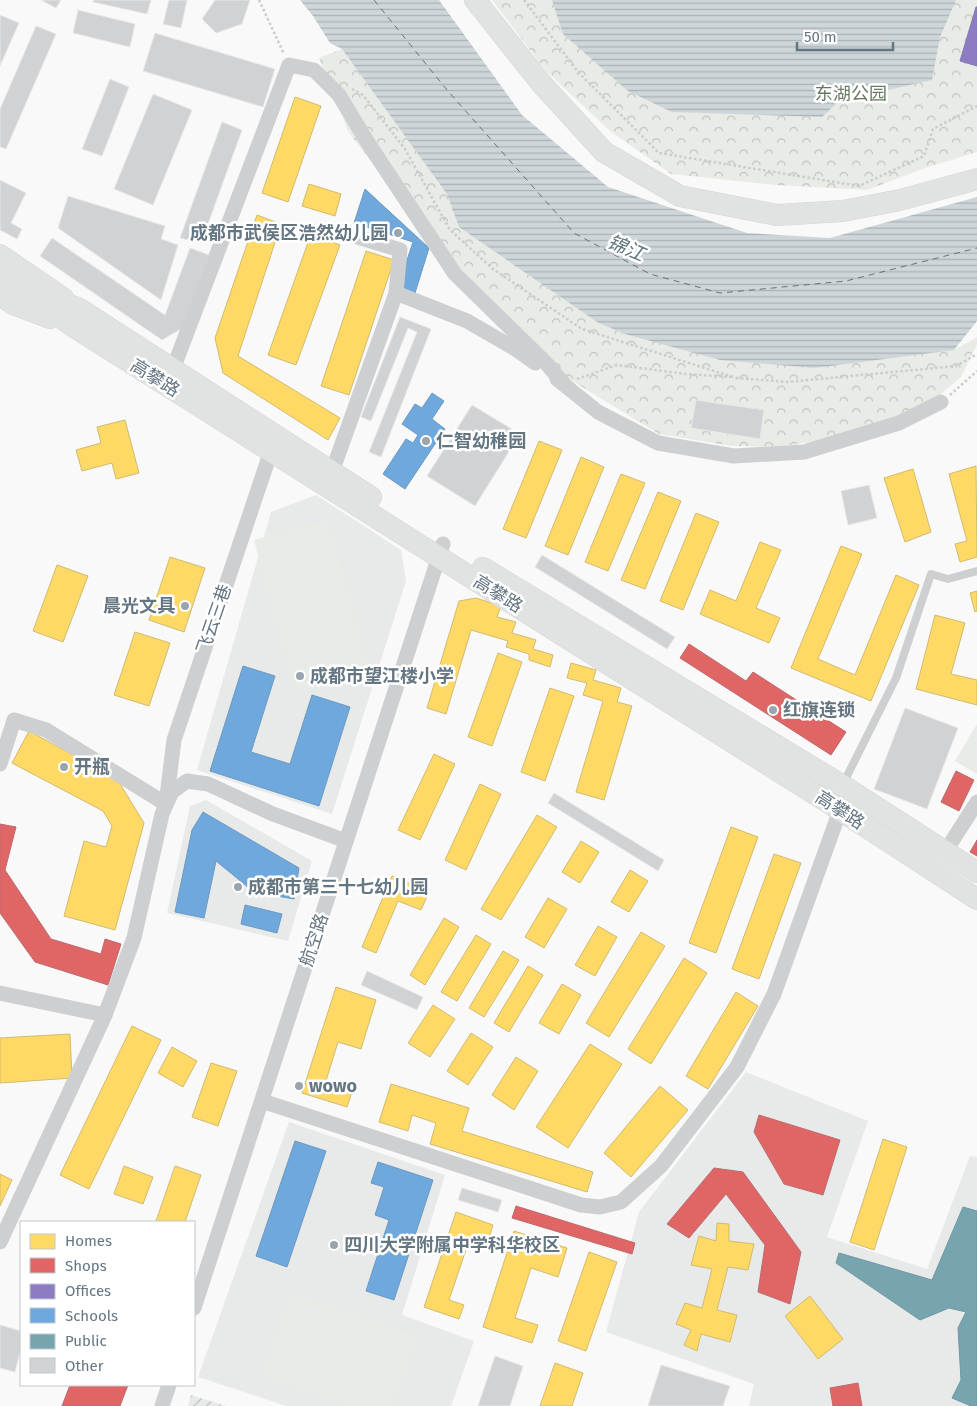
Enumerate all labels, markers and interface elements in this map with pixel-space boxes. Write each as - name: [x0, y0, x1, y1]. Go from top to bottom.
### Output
- scale bar: [797, 20, 893, 52]
- text: 50 m: [804, 28, 837, 46]
- park label: 东湖公园: [815, 83, 887, 105]
- place label: 成都市武侯区浩然幼儿园: [190, 222, 388, 244]
- marker: 成都市武侯区浩然幼儿园: [392, 227, 404, 239]
- water label: 锦江: [604, 230, 650, 267]
- street label: 高攀路: [126, 354, 184, 402]
- place label: 仁智幼稚园: [436, 430, 526, 452]
- marker: 仁智幼稚园: [420, 435, 432, 447]
- street label: 高攀路: [469, 570, 527, 618]
- street label: 飞云三巷: [192, 581, 236, 657]
- place label: 晨光文具: [103, 595, 175, 617]
- marker: 晨光文具: [179, 600, 191, 612]
- place label: 成都市望江楼小学: [310, 665, 454, 687]
- marker: 成都市望江楼小学: [294, 670, 306, 682]
- place label: 红旗连锁: [783, 699, 855, 721]
- marker: 红旗连锁: [767, 704, 779, 716]
- place label: 开瓶: [74, 756, 110, 778]
- marker: 开瓶: [58, 761, 70, 773]
- street label: 高攀路: [811, 786, 869, 834]
- place label: 成都市第三十七幼儿园: [248, 876, 428, 898]
- marker: 成都市第三十七幼儿园: [232, 881, 244, 893]
- street label: 航空路: [295, 911, 333, 969]
- place label: wowo: [309, 1075, 357, 1097]
- marker: wowo: [293, 1080, 305, 1092]
- legend: [20, 1221, 195, 1386]
- text: Homes: [65, 1232, 112, 1250]
- place label: 四川大学附属中学科华校区: [344, 1234, 560, 1256]
- marker: 四川大学附属中学科华校区: [328, 1239, 340, 1251]
- text: Shops: [65, 1257, 107, 1275]
- text: Offices: [65, 1282, 111, 1300]
- text: Schools: [65, 1307, 118, 1325]
- text: Public: [65, 1332, 107, 1350]
- text: Other: [65, 1357, 104, 1375]

